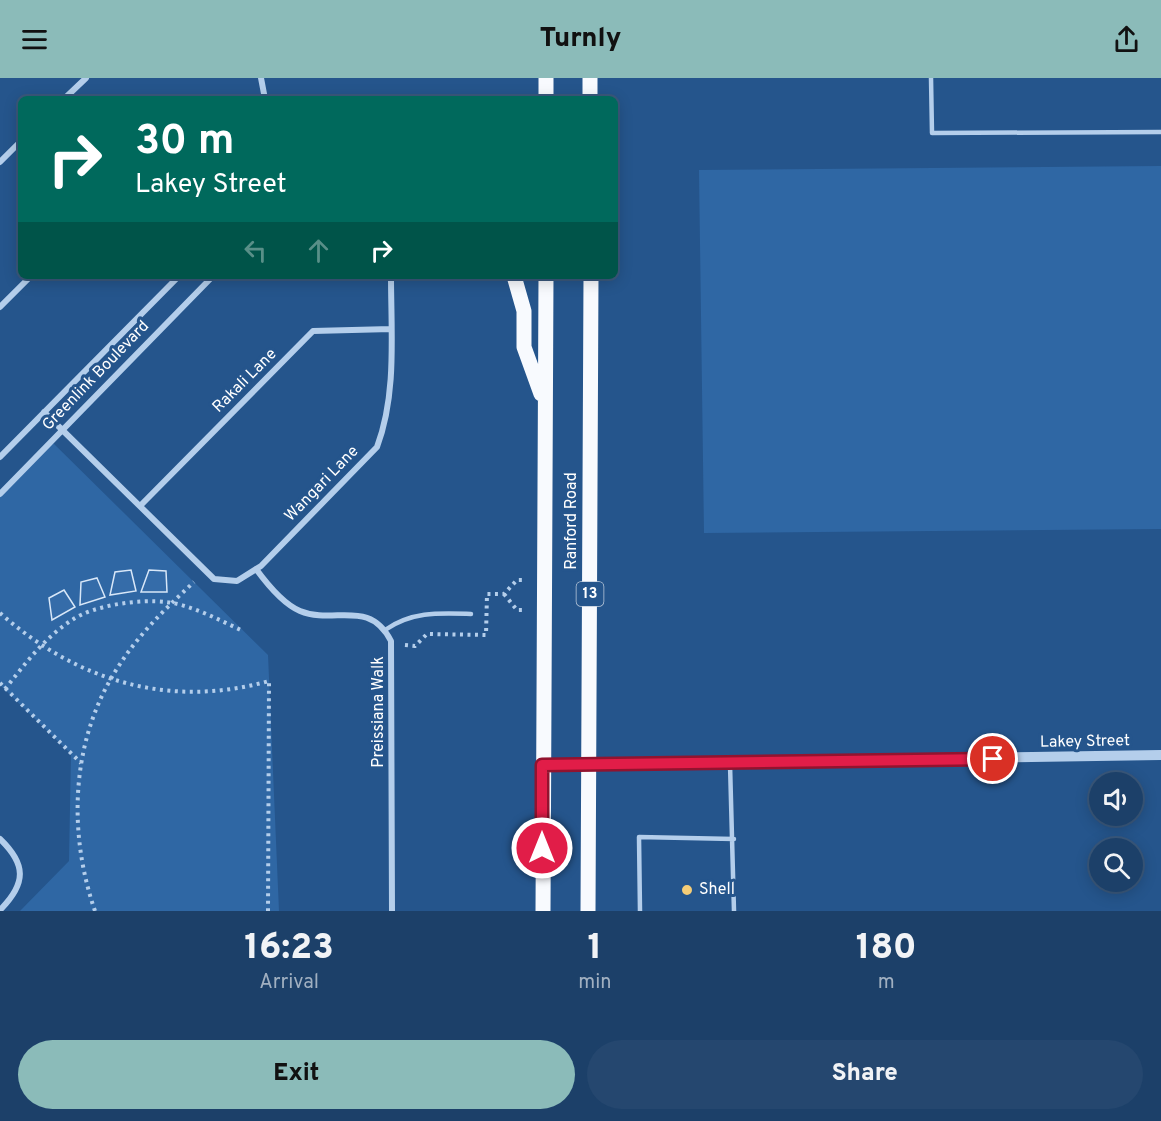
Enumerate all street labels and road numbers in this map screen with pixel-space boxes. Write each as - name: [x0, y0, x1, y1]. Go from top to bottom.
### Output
- street label: Greenlink Boulevard: [38, 317, 154, 435]
- street label: Rakali Lane: [209, 345, 281, 417]
- street label: Wangari Lane: [281, 442, 363, 526]
- street label: Ranford Road: [562, 472, 582, 570]
- road number: 13: [576, 582, 604, 606]
- street label: Preissiana Walk: [369, 656, 389, 768]
- street label: Lakey Street: [1040, 731, 1130, 753]

